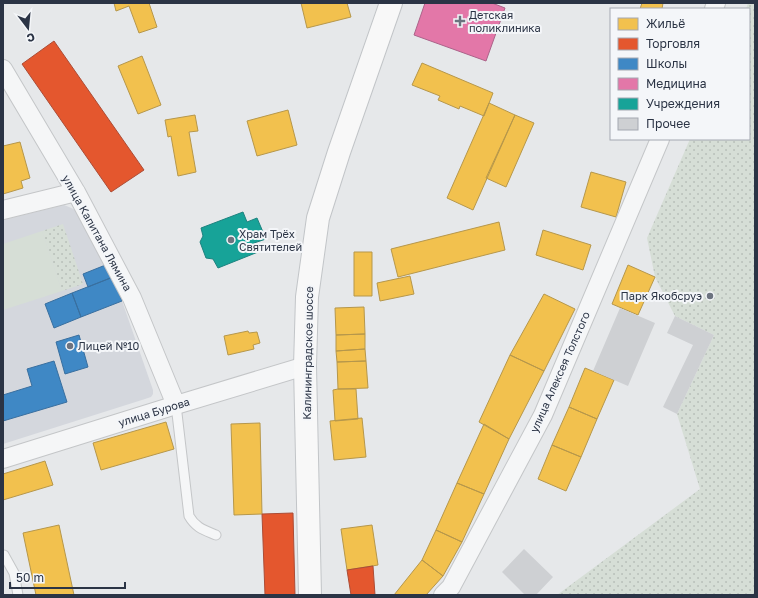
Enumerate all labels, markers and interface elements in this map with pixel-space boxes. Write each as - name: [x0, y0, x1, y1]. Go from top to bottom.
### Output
- north arrow: [8, 8, 48, 48]
- place label: Детская поликлиника: [469, 8, 541, 34]
- legend: [610, 8, 750, 140]
- marker: Детская поликлиника: [454, 15, 466, 27]
- text: Жильё: [646, 16, 685, 31]
- text: С: [25, 31, 36, 45]
- text: Торговля: [646, 36, 700, 51]
- text: Школы: [646, 56, 687, 71]
- text: Медицина: [646, 76, 707, 91]
- text: Учреждения: [646, 96, 720, 111]
- text: Прочее: [646, 116, 690, 131]
- street label: улица Капитана Лямина: [60, 172, 135, 293]
- place label: Храм Трёх Святителей: [239, 227, 302, 253]
- marker: Храм Трёх Святителей: [226, 235, 236, 245]
- street label: Калининградское шоссе: [300, 286, 315, 420]
- place label: Парк Якобсруэ: [620, 289, 702, 302]
- marker: Парк Якобсруэ: [705, 291, 715, 301]
- street label: улица Алексея Толстого: [527, 309, 592, 434]
- place label: Лицей №10: [78, 339, 140, 352]
- marker: Лицей №10: [65, 341, 75, 351]
- street label: улица Бурова: [117, 394, 191, 429]
- scale bar: [10, 564, 125, 590]
- text: 50 m: [16, 570, 44, 585]

